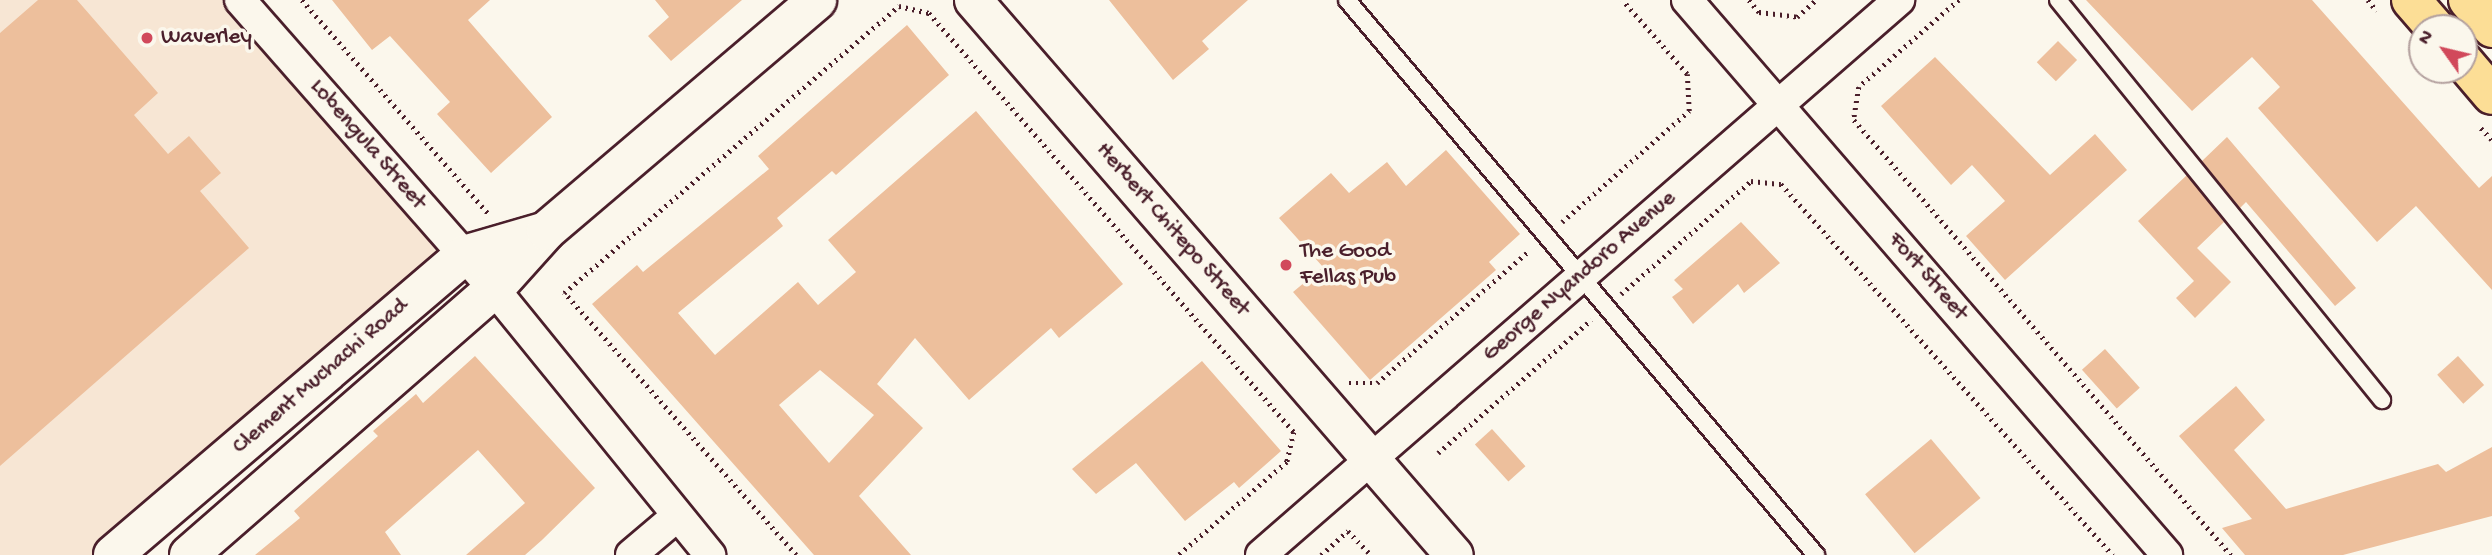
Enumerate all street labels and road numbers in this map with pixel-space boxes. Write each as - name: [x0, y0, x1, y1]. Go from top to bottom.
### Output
- street label: Lobengula Street: [303, 74, 431, 216]
- street label: Herbert Chitepo Street: [1089, 137, 1255, 323]
- street label: George Nyandoro Avenue: [1478, 186, 1682, 368]
- street label: Fort Street: [1881, 227, 1973, 327]
- street label: Clement Muchachi Road: [227, 293, 415, 461]

